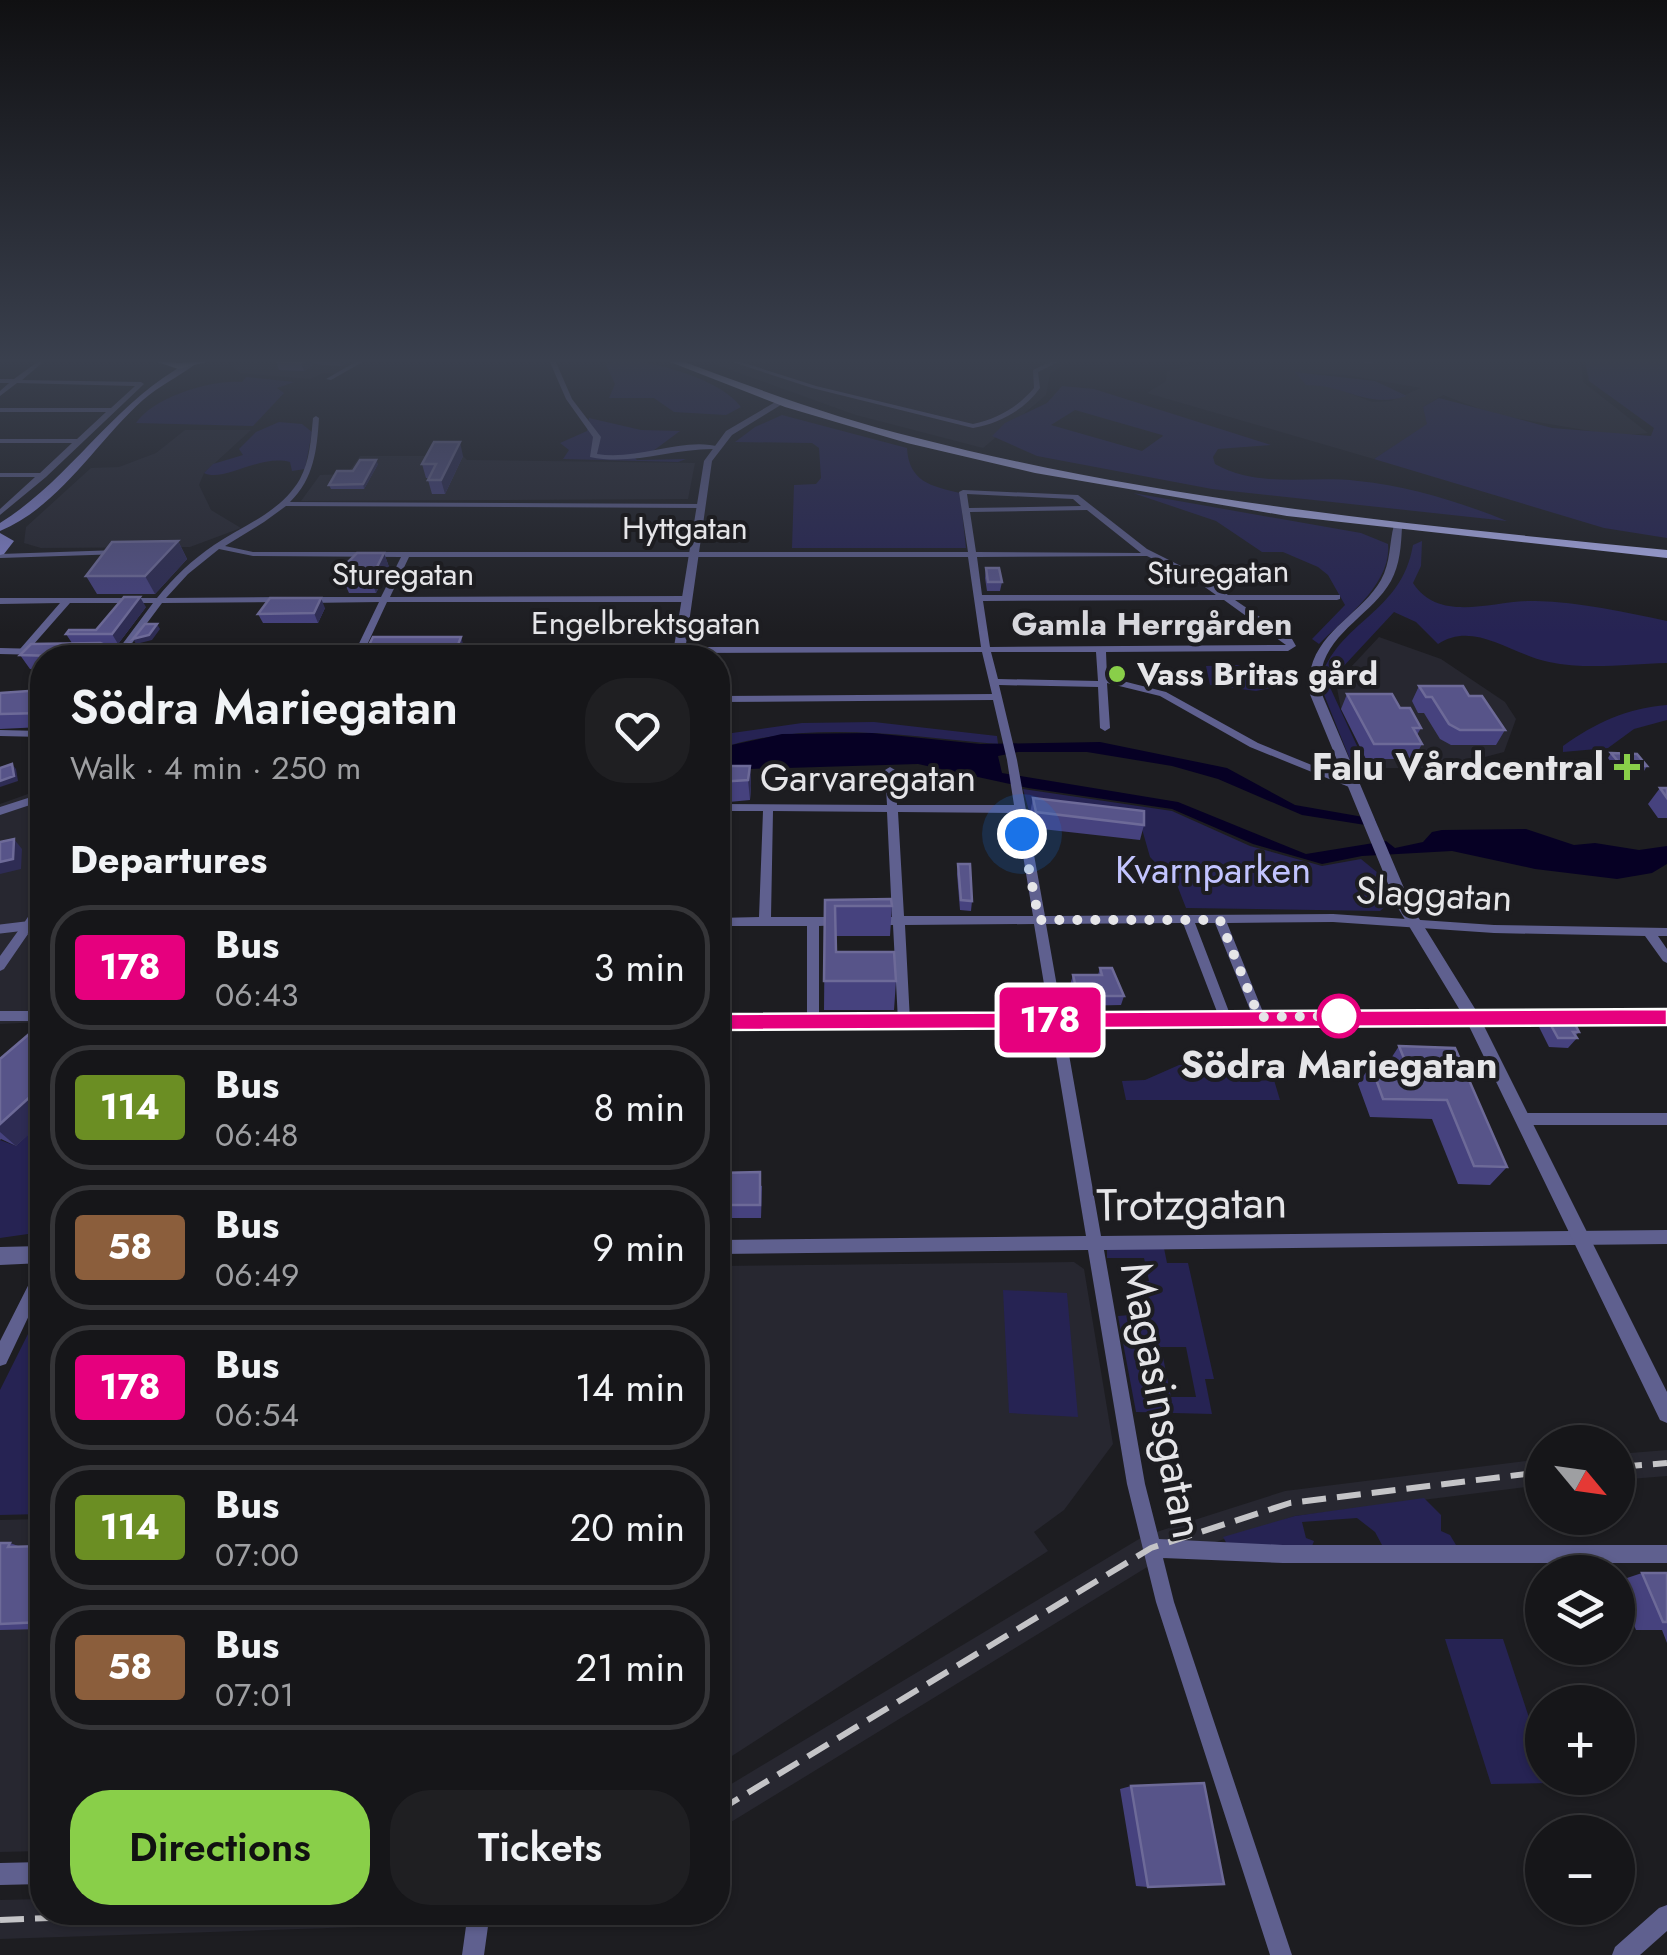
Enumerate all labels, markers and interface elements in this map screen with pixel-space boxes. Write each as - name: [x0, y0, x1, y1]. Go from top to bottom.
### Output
- street label: Hyttgatan: [622, 505, 748, 551]
- street label: Sturegatan: [1146, 548, 1290, 596]
- street label: Sturegatan: [332, 551, 474, 597]
- street label: Engelbrektsgatan: [531, 600, 761, 646]
- district label: Gamla Herrgården: [1012, 601, 1292, 647]
- place label: Vass Britas gård: [1136, 651, 1378, 697]
- marker: Vass Britas gård: [1106, 663, 1128, 685]
- text: Södra Mariegatan: [70, 673, 458, 742]
- button: heart: [585, 678, 690, 783]
- place label: Falu Vårdcentral: [1312, 739, 1604, 794]
- text: Walk · 4 min · 250 m: [70, 745, 361, 791]
- street label: Garvaregatan: [760, 750, 976, 805]
- marker: Falu Vårdcentral: [1614, 754, 1640, 780]
- your location: [997, 809, 1047, 859]
- text: Departures: [70, 832, 267, 887]
- park label: Kvarnparken: [1115, 842, 1311, 897]
- street label: Slaggatan: [1354, 862, 1514, 925]
- text: Bus: [215, 917, 279, 972]
- text: 3 min: [593, 940, 685, 995]
- text: 178: [100, 942, 160, 992]
- text: 06:43: [215, 972, 298, 1018]
- line badge: 178: [992, 988, 1108, 1052]
- text: 178: [1020, 995, 1080, 1045]
- marker: Södra Mariegatan: [1318, 995, 1360, 1037]
- place label: Södra Mariegatan: [1180, 1037, 1498, 1092]
- text: Bus: [215, 1057, 279, 1112]
- text: 8 min: [593, 1080, 685, 1135]
- text: 114: [100, 1082, 160, 1132]
- text: 06:48: [215, 1112, 298, 1158]
- street label: Trotzgatan: [1096, 1169, 1288, 1238]
- text: Bus: [215, 1197, 279, 1252]
- text: 9 min: [592, 1220, 685, 1275]
- text: 58: [108, 1222, 152, 1272]
- text: 06:49: [215, 1252, 299, 1298]
- street label: Magasinsgatan: [1104, 1256, 1221, 1544]
- text: Bus: [215, 1337, 279, 1392]
- text: 14 min: [575, 1360, 685, 1415]
- text: 178: [100, 1362, 160, 1412]
- text: 06:54: [215, 1392, 299, 1438]
- north arrow: [1525, 1425, 1635, 1535]
- map controls: [1525, 1425, 1635, 1925]
- text: Bus: [215, 1477, 279, 1532]
- text: 20 min: [570, 1500, 685, 1555]
- text: 114: [100, 1502, 160, 1552]
- text: 07:00: [215, 1532, 299, 1578]
- button: layers: [1525, 1555, 1635, 1665]
- text: Bus: [215, 1617, 279, 1672]
- text: 21 min: [575, 1640, 685, 1695]
- text: 58: [108, 1642, 152, 1692]
- text: 07:01: [215, 1672, 294, 1718]
- button: +: [1525, 1685, 1635, 1795]
- button: Directions: [70, 1790, 370, 1905]
- button: Tickets: [390, 1790, 690, 1905]
- button: −: [1525, 1815, 1635, 1925]

